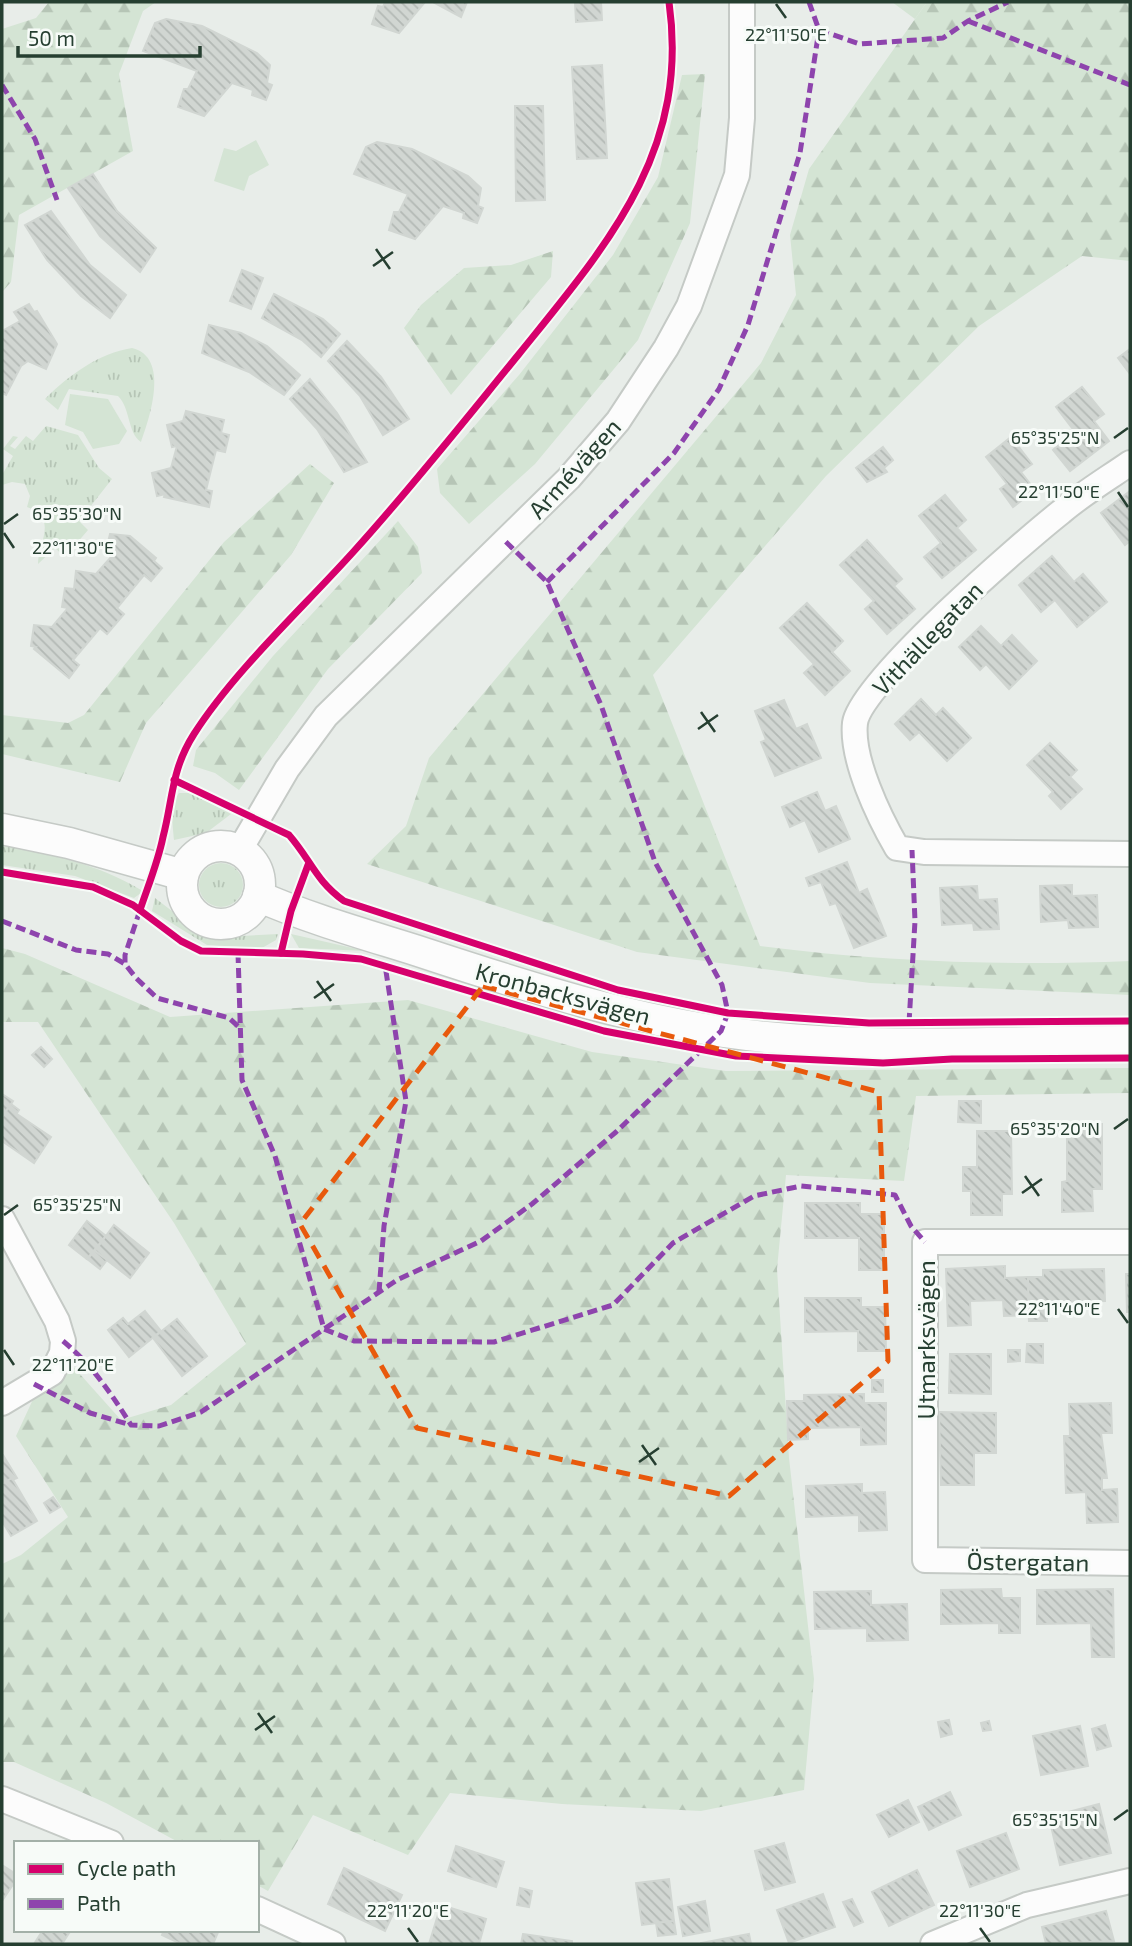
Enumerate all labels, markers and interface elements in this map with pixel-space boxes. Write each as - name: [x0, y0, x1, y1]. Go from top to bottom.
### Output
- scale bar: [18, 14, 200, 58]
- text: 22°11'50"E: [745, 23, 827, 45]
- text: 50 m: [28, 25, 75, 50]
- street label: Armévägen: [522, 412, 626, 524]
- text: 65°35'25"N: [1011, 426, 1099, 448]
- text: 22°11'50"E: [1018, 480, 1100, 502]
- text: 65°35'30"N: [32, 502, 122, 524]
- text: 22°11'30"E: [32, 536, 114, 558]
- street label: Vithällegatan: [866, 575, 988, 701]
- street label: Kronbacksvägen: [472, 956, 654, 1030]
- text: 65°35'20"N: [1010, 1117, 1100, 1139]
- text: 65°35'25"N: [33, 1193, 121, 1215]
- street label: Utmarksvägen: [911, 1260, 940, 1420]
- text: 22°11'40"E: [1018, 1297, 1100, 1319]
- text: 22°11'20"E: [32, 1353, 114, 1375]
- street label: Östergatan: [967, 1545, 1089, 1577]
- text: 65°35'15"N: [1012, 1808, 1098, 1830]
- legend: [14, 1841, 259, 1932]
- text: Cycle path: [77, 1855, 176, 1880]
- text: Path: [77, 1890, 121, 1915]
- text: 22°11'20"E: [367, 1899, 449, 1921]
- text: 22°11'30"E: [939, 1899, 1021, 1921]

